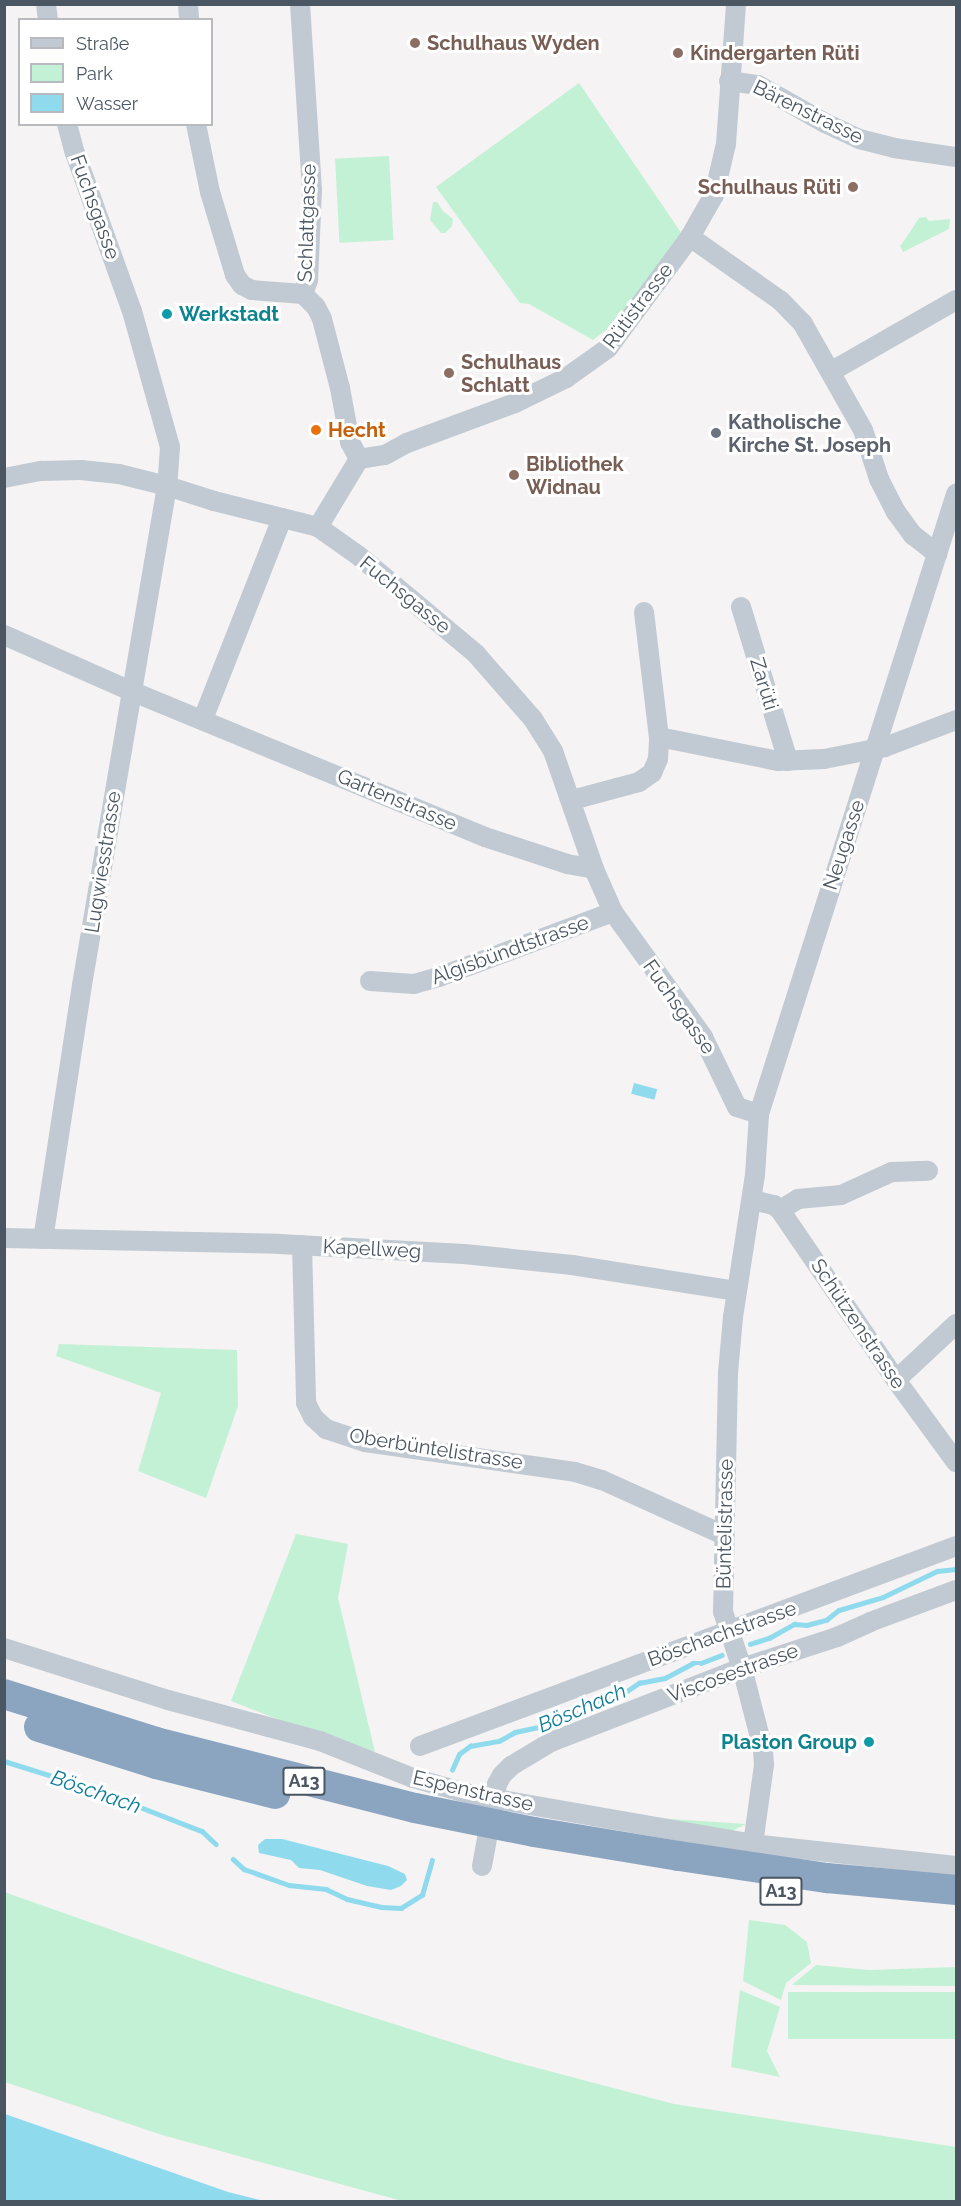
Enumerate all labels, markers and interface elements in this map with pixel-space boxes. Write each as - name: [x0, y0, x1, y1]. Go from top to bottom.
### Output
- legend: [18, 18, 213, 126]
- place label: Schulhaus Wyden: [427, 31, 600, 55]
- text: Straße: [76, 33, 129, 54]
- marker: Schulhaus Wyden: [408, 36, 422, 50]
- place label: Kindergarten Rüti: [690, 41, 860, 65]
- marker: Kindergarten Rüti: [671, 46, 685, 60]
- text: Park: [76, 63, 113, 84]
- street label: Bärenstrasse: [749, 75, 867, 149]
- text: Wasser: [76, 93, 138, 114]
- street label: Fuchsgasse: [65, 151, 125, 263]
- street label: Schlattgasse: [293, 163, 321, 283]
- place label: Schulhaus Rüti: [698, 175, 841, 199]
- marker: Schulhaus Rüti: [846, 180, 860, 194]
- street label: Rütistrasse: [598, 258, 678, 354]
- place label: Werkstadt: [179, 302, 279, 326]
- marker: Werkstadt: [160, 307, 174, 321]
- place label: Schulhaus Schlatt: [461, 350, 561, 397]
- marker: Schulhaus Schlatt: [442, 366, 456, 380]
- place label: Katholische Kirche St. Joseph: [728, 410, 892, 457]
- place label: Hecht: [328, 418, 386, 442]
- marker: Hecht: [309, 423, 323, 437]
- marker: Katholische Kirche St. Joseph: [709, 426, 723, 440]
- place label: Bibliothek Widnau: [526, 452, 624, 499]
- marker: Bibliothek Widnau: [507, 468, 521, 482]
- street label: Fuchsgasse: [355, 551, 455, 639]
- street label: Zarüti: [745, 655, 783, 713]
- street label: Gartenstrasse: [334, 764, 460, 836]
- street label: Lugwiesstrasse: [80, 789, 126, 935]
- street label: Neugasse: [818, 797, 870, 893]
- street label: Algisbündtstrasse: [428, 910, 592, 990]
- street label: Fuchsgasse: [638, 955, 720, 1059]
- street label: Kapellweg: [322, 1234, 422, 1264]
- street label: Schützenstrasse: [806, 1254, 910, 1394]
- street label: Oberbüntelistrasse: [348, 1423, 524, 1475]
- street label: Büntelistrasse: [712, 1459, 738, 1589]
- street label: Böschachstrasse: [644, 1596, 800, 1672]
- street label: Viscosestrasse: [664, 1638, 802, 1708]
- water label: Böschach: [534, 1678, 630, 1738]
- place label: Plaston Group: [721, 1730, 857, 1754]
- marker: Plaston Group: [862, 1735, 876, 1749]
- water label: Böschach: [48, 1765, 144, 1819]
- street label: Espenstrasse: [410, 1765, 536, 1817]
- road number: A13: [282, 1766, 326, 1796]
- road number: A13: [758, 1876, 804, 1906]

